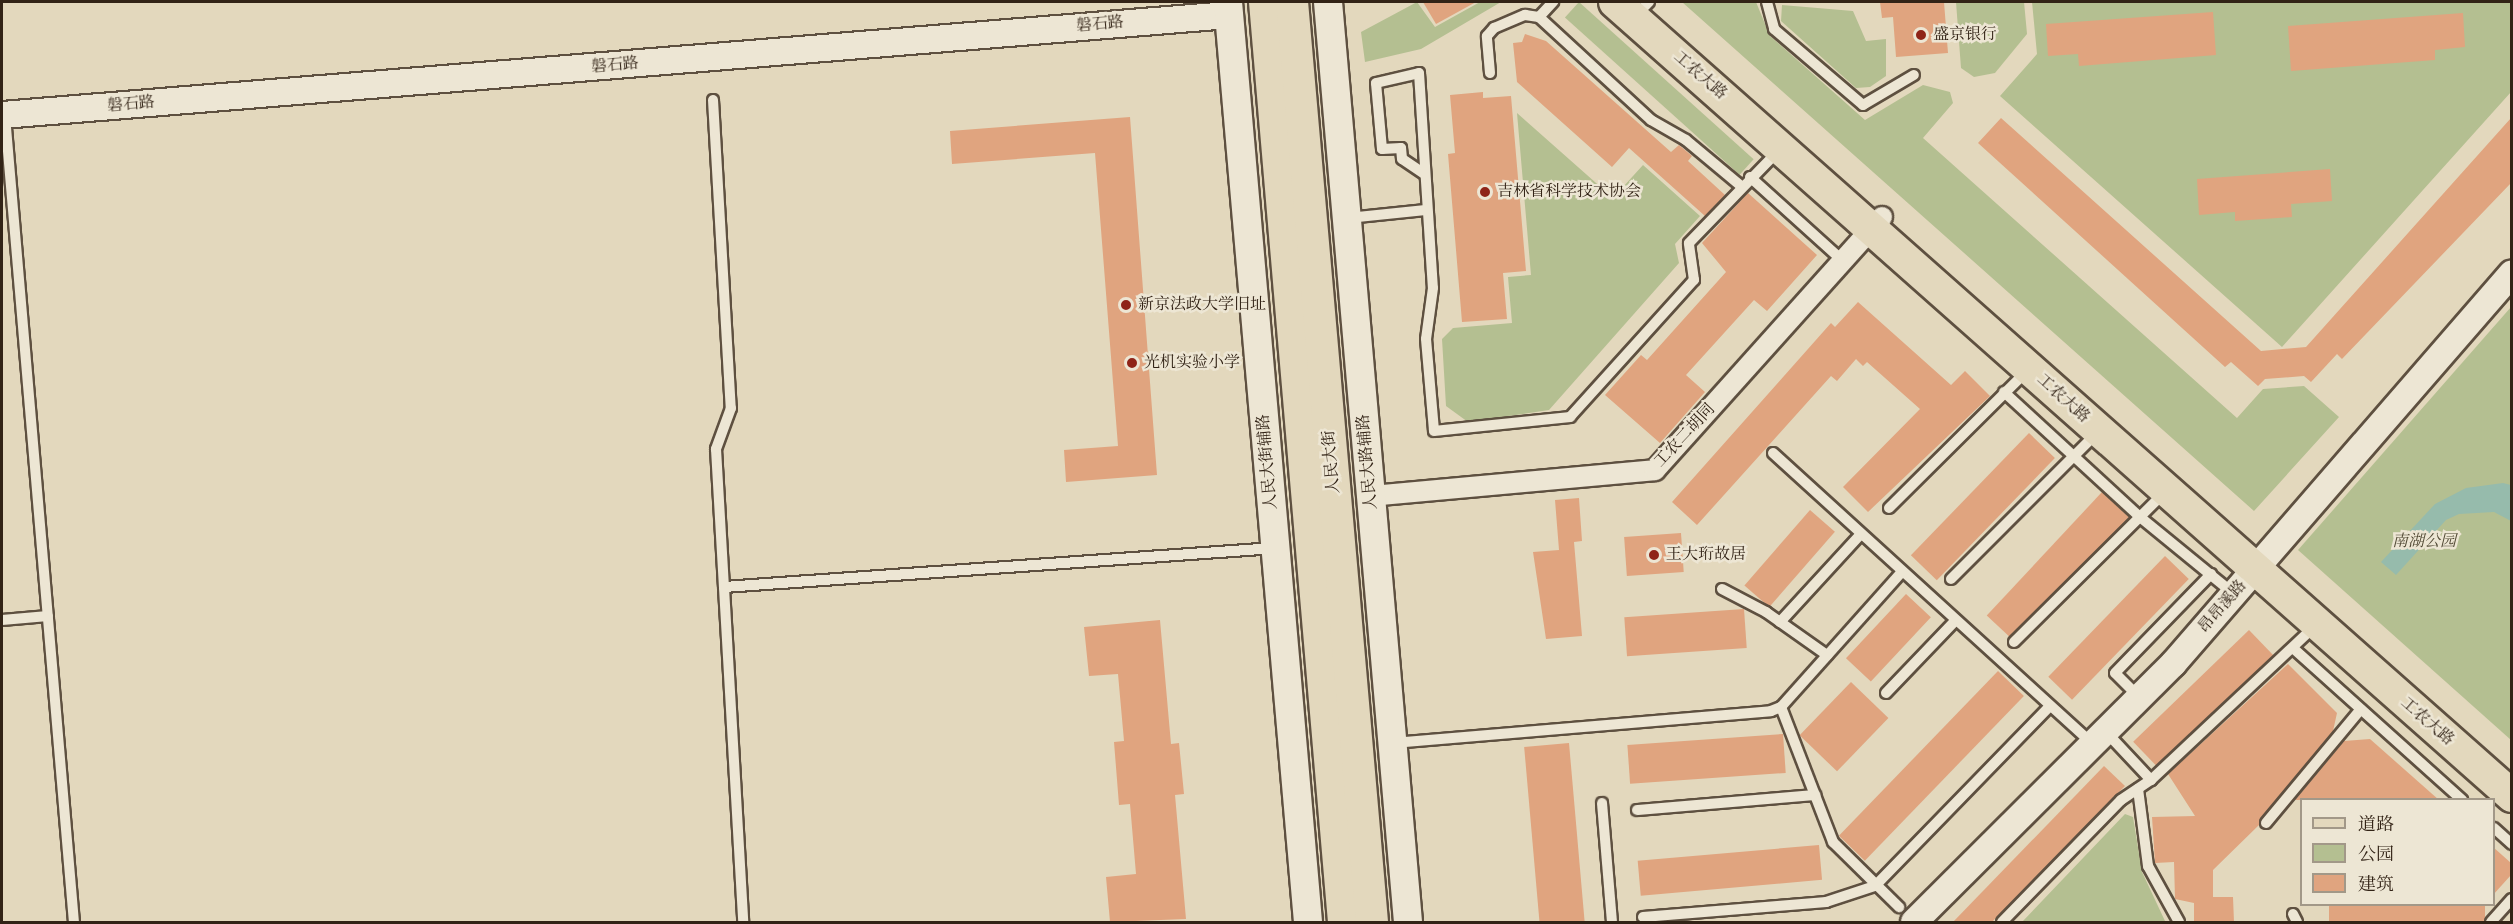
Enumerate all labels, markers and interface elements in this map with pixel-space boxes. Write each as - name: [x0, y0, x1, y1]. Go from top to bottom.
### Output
- street label: 磐石路: [1075, 13, 1125, 37]
- place label: 盛京银行: [1933, 25, 1997, 45]
- marker: 盛京银行: [1914, 28, 1928, 42]
- street label: 工农大路: [1670, 48, 1730, 104]
- street label: 磐石路: [590, 54, 640, 78]
- street label: 磐石路: [106, 93, 156, 117]
- place label: 吉林省科学技术协会: [1497, 182, 1641, 202]
- marker: 吉林省科学技术协会: [1478, 185, 1492, 199]
- place label: 新京法政大学旧址: [1138, 295, 1266, 315]
- marker: 新京法政大学旧址: [1119, 298, 1133, 312]
- place label: 光机实验小学: [1144, 353, 1240, 373]
- marker: 光机实验小学: [1125, 356, 1139, 370]
- street label: 工农大路: [2033, 370, 2093, 428]
- street label: 工农二胡同: [1651, 400, 1719, 472]
- street label: 人民大街辅路: [1254, 413, 1282, 511]
- street label: 人民大路辅路: [1354, 413, 1382, 511]
- street label: 人民大街: [1320, 429, 1344, 495]
- park label: 南湖公园: [2392, 532, 2456, 552]
- place label: 王大珩故居: [1666, 545, 1746, 565]
- marker: 王大珩故居: [1647, 548, 1661, 562]
- street label: 昂昂溪路: [2195, 577, 2251, 637]
- street label: 工农大路: [2397, 694, 2457, 750]
- legend: [2300, 798, 2495, 906]
- text: 道路: [2358, 813, 2394, 838]
- text: 公园: [2358, 843, 2394, 868]
- text: 建筑: [2358, 873, 2394, 898]

